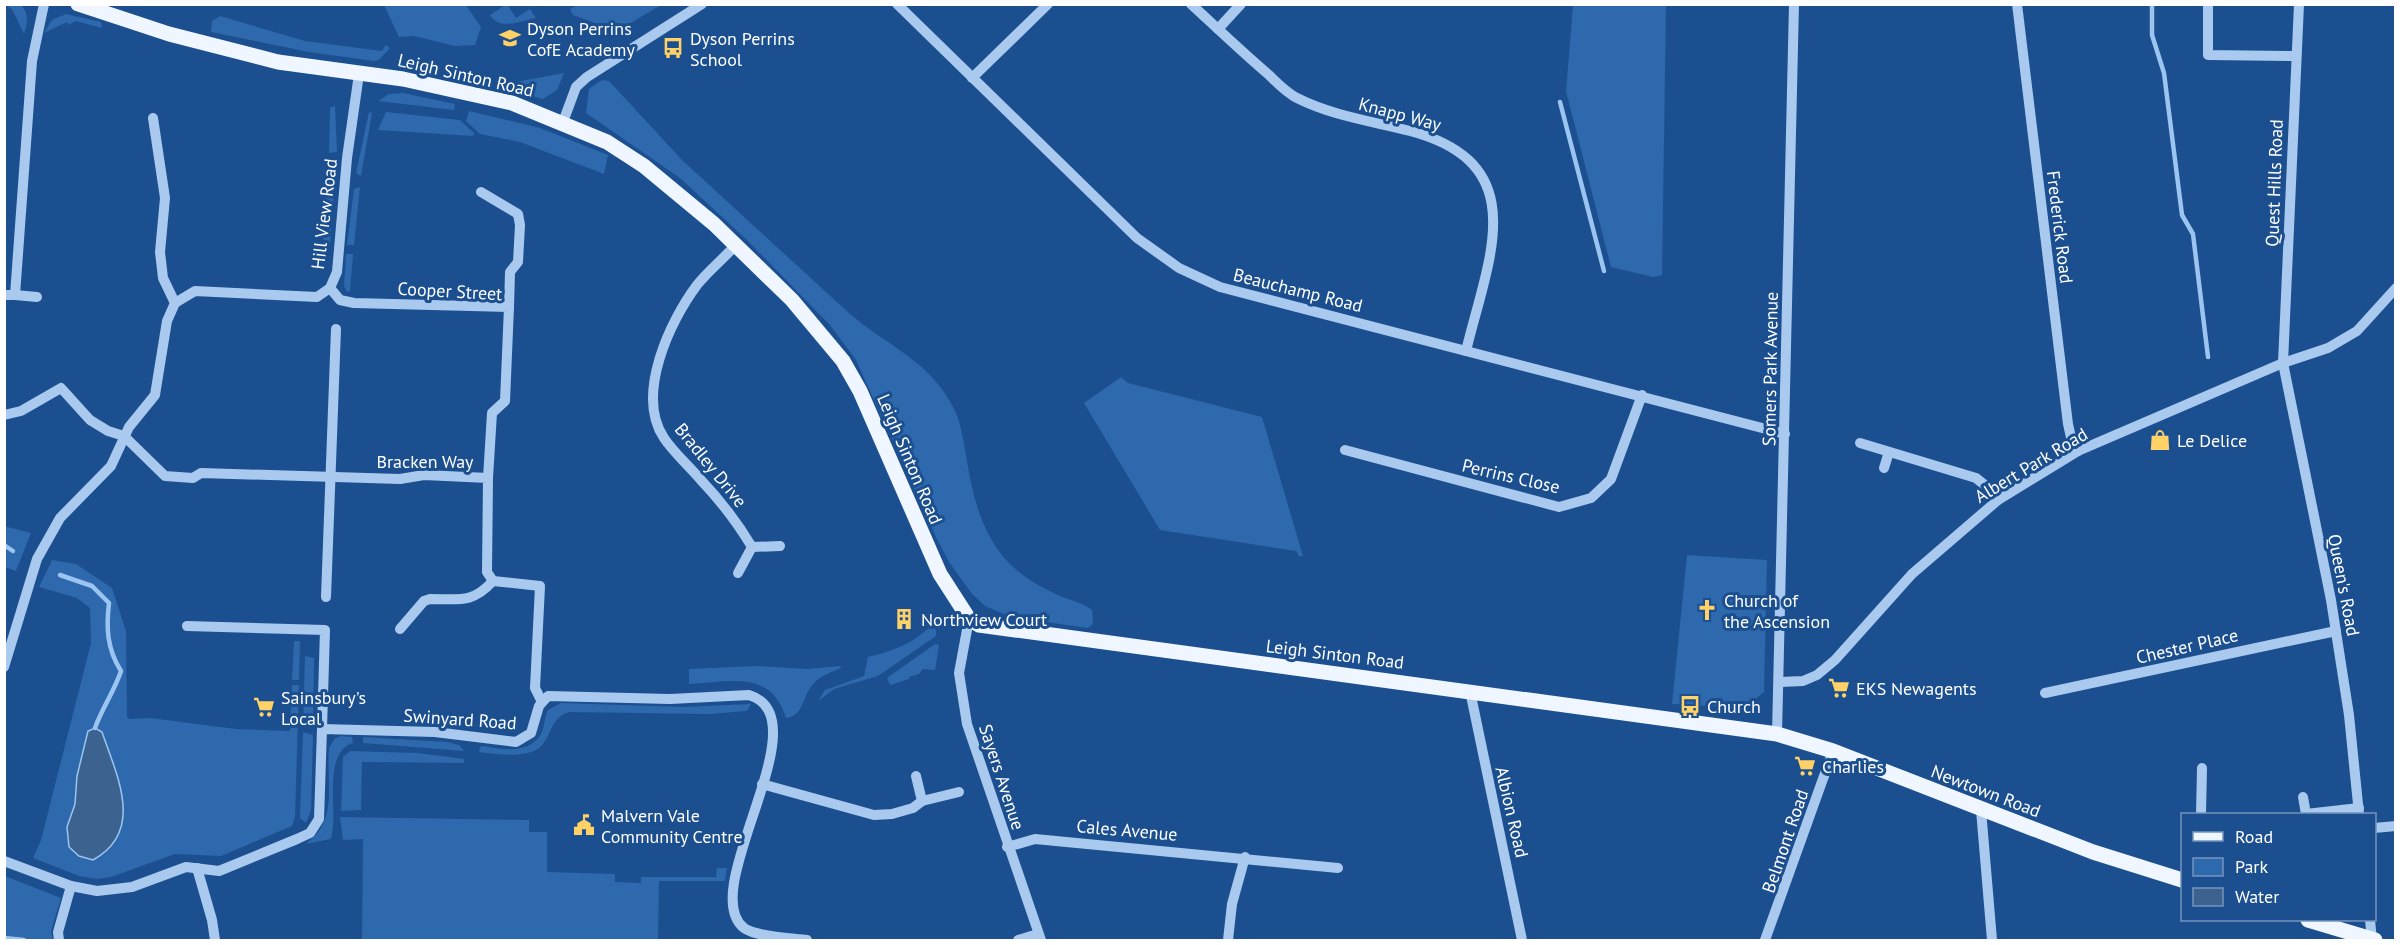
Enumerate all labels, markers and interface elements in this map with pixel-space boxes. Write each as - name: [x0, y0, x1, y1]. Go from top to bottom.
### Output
- place label: Dyson Perrins CofE Academy: [527, 17, 635, 61]
- school or university icon: Dyson Perrins CofE Academy: [498, 26, 522, 50]
- place label: Dyson Perrins School: [690, 27, 795, 71]
- bus stop icon: Dyson Perrins School: [661, 36, 685, 60]
- street label: Leigh Sinton Road: [396, 48, 536, 102]
- street label: Knapp Way: [1356, 92, 1444, 136]
- street label: Quest Hills Road: [2260, 119, 2288, 247]
- street label: Hill View Road: [306, 157, 342, 271]
- street label: Frederick Road: [2042, 169, 2078, 285]
- street label: Beauchamp Road: [1231, 263, 1365, 317]
- street label: Cooper Street: [397, 277, 503, 305]
- street label: Somers Park Avenue: [1757, 292, 1783, 446]
- street label: Leigh Sinton Road: [872, 390, 948, 528]
- street label: Bradley Drive: [670, 418, 752, 512]
- street label: Albert Park Road: [1970, 422, 2092, 508]
- shop icon: Le Delice: [2148, 428, 2172, 452]
- place label: Le Delice: [2177, 429, 2247, 452]
- street label: Bracken Way: [376, 450, 474, 473]
- street label: Perrins Close: [1460, 454, 1562, 498]
- street label: Queen's Road: [2323, 532, 2365, 638]
- place label: Church of the Ascension: [1724, 589, 1830, 633]
- church icon: Church of the Ascension: [1695, 598, 1719, 622]
- building icon: Northview Court: [892, 607, 916, 631]
- place label: Northview Court: [921, 608, 1047, 631]
- street label: Chester Place: [2134, 623, 2240, 669]
- street label: Leigh Sinton Road: [1265, 634, 1405, 674]
- supermarket icon: EKS Newagents: [1827, 676, 1851, 700]
- place label: EKS Newagents: [1856, 677, 1977, 700]
- place label: Sainsbury's Local: [281, 686, 366, 730]
- bus stop icon: Church: [1678, 694, 1702, 718]
- supermarket icon: Sainsbury's Local: [252, 695, 276, 719]
- place label: Church: [1707, 695, 1761, 718]
- street label: Swinyard Road: [403, 704, 517, 734]
- street label: Sayers Avenue: [974, 721, 1030, 833]
- supermarket icon: Charlies: [1793, 754, 1817, 778]
- place label: Charlies: [1822, 755, 1884, 778]
- street label: Newtown Road: [1928, 760, 2044, 822]
- street label: Albion Road: [1490, 764, 1534, 860]
- street label: Belmont Road: [1757, 786, 1813, 896]
- place label: Malvern Vale Community Centre: [601, 804, 743, 848]
- public building icon: Malvern Vale Community Centre: [572, 813, 596, 837]
- legend: [2181, 813, 2376, 921]
- street label: Cales Avenue: [1076, 814, 1178, 846]
- text: Road: [2235, 825, 2273, 848]
- text: Park: [2235, 855, 2268, 878]
- text: Water: [2235, 885, 2279, 908]

